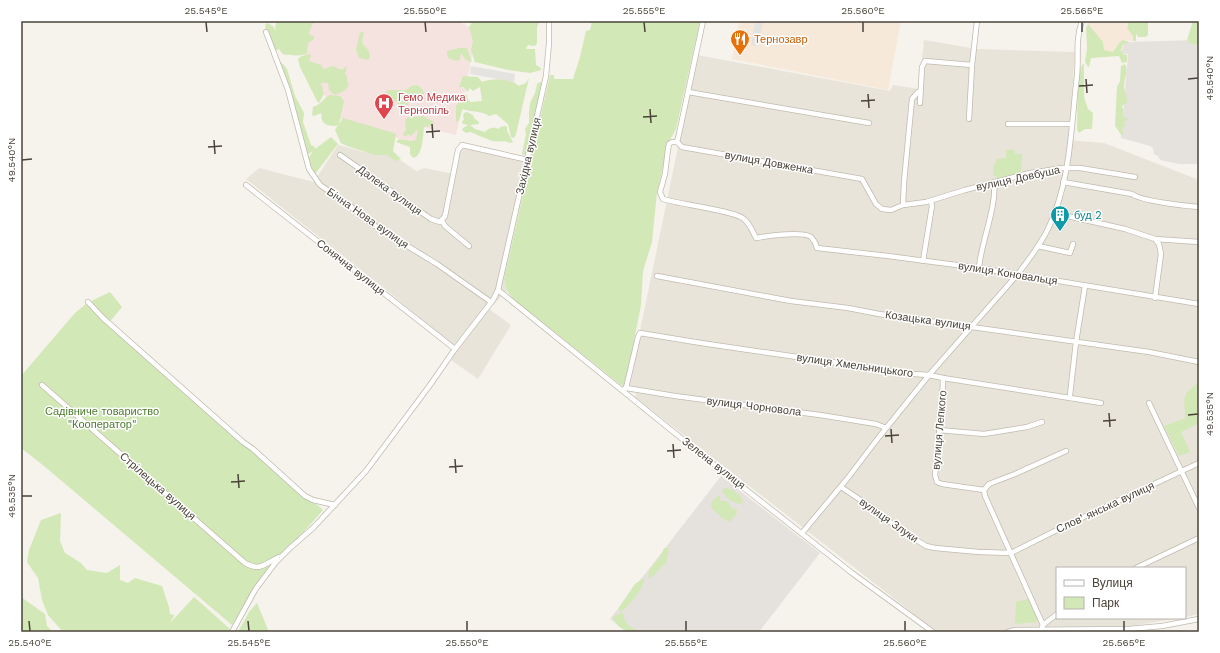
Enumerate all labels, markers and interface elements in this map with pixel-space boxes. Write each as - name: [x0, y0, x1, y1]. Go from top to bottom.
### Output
- text: 25.545°E: [184, 5, 228, 16]
- text: 25.550°E: [403, 5, 447, 16]
- text: 25.555°E: [623, 5, 665, 16]
- text: 25.560°E: [841, 5, 885, 16]
- text: 25.565°E: [1060, 5, 1104, 16]
- restaurant icon: Тернозавр: [729, 28, 751, 56]
- place label: Тернозавр: [754, 33, 808, 46]
- text: 49.540°N: [1204, 56, 1215, 100]
- place label: Гемо Медика Тернопіль: [398, 91, 467, 117]
- hospital icon: Гемо Медика Тернопіль: [373, 92, 395, 120]
- street label: Західна вулиця: [513, 116, 544, 196]
- text: 49.540°N: [6, 138, 17, 182]
- street label: вулиця Довженка: [724, 148, 815, 177]
- street label: Далека вулиця: [355, 163, 425, 218]
- street label: вулиця Довбуша: [975, 163, 1062, 194]
- street label: Бічна Нова вулиця: [324, 185, 411, 251]
- building icon: буд 2: [1049, 204, 1071, 232]
- place label: буд 2: [1074, 209, 1102, 222]
- street label: Сонячна вулиця: [314, 237, 388, 298]
- street label: вулиця Коновальця: [957, 259, 1059, 288]
- street label: Козацька вулиця: [884, 308, 972, 333]
- street label: вулиця Хмельницького: [796, 351, 914, 380]
- street label: вулиця Лепкого: [930, 390, 949, 470]
- text: 49.535°N: [1204, 392, 1215, 436]
- street label: вулиця Чорновола: [706, 394, 803, 419]
- park label: Садівниче товариство "Кооператор": [45, 405, 159, 431]
- street label: Зелена вулиця: [680, 435, 748, 492]
- street label: Стрілецька вулиця: [117, 450, 198, 523]
- text: 49.535°N: [6, 474, 17, 518]
- street label: Словʼянська вулиця: [1054, 479, 1156, 536]
- street label: вулиця Злуки: [857, 495, 921, 546]
- legend: [1056, 567, 1186, 619]
- text: Вулиця: [1092, 576, 1133, 590]
- text: Парк: [1092, 596, 1120, 610]
- text: 25.540°E: [8, 637, 52, 648]
- text: 25.545°E: [227, 637, 271, 648]
- text: 25.550°E: [445, 637, 489, 648]
- text: 25.555°E: [665, 637, 707, 648]
- text: 25.560°E: [883, 637, 927, 648]
- text: 25.565°E: [1102, 637, 1146, 648]

